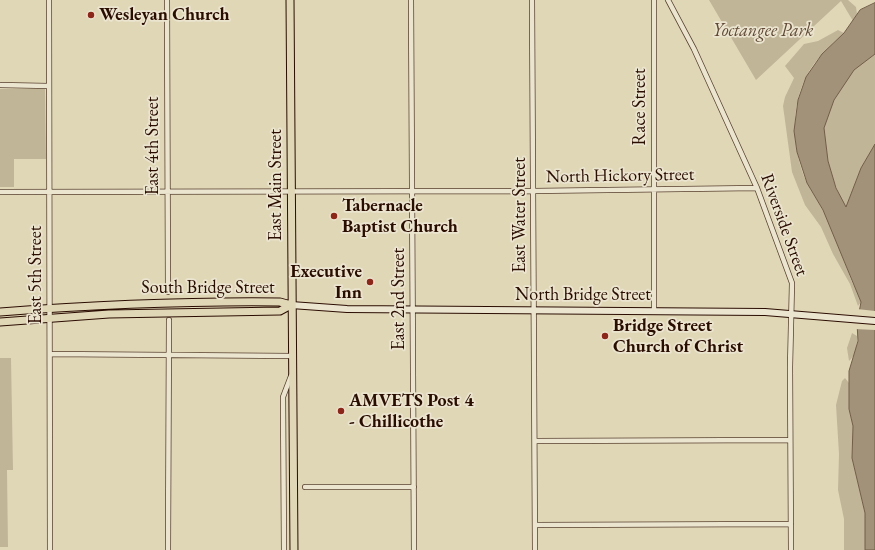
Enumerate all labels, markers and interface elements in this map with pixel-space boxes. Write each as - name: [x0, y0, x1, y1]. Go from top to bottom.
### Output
- place label: Wesleyan Church: [99, 4, 229, 26]
- marker: Wesleyan Church: [86, 10, 96, 20]
- park label: Yoctangee Park: [712, 20, 814, 42]
- street label: Race Street: [629, 68, 651, 146]
- street label: East 4th Street: [142, 97, 164, 195]
- street label: East Main Street: [265, 129, 287, 241]
- street label: East Water Street: [509, 157, 531, 273]
- street label: North Hickory Street: [546, 164, 694, 188]
- street label: Riverside Street: [756, 171, 812, 279]
- place label: Tabernacle Baptist Church: [342, 195, 458, 238]
- marker: Tabernacle Baptist Church: [329, 211, 339, 221]
- street label: East 5th Street: [25, 226, 47, 324]
- street label: East 2nd Street: [388, 248, 410, 350]
- place label: Executive Inn: [290, 261, 362, 304]
- street label: South Bridge Street: [141, 277, 275, 299]
- marker: Executive Inn: [365, 277, 375, 287]
- street label: North Bridge Street: [515, 284, 651, 306]
- place label: Bridge Street Church of Christ: [613, 315, 743, 358]
- marker: Bridge Street Church of Christ: [600, 331, 610, 341]
- place label: AMVETS Post 4 - Chillicothe: [349, 390, 474, 432]
- marker: AMVETS Post 4 - Chillicothe: [336, 406, 346, 416]

